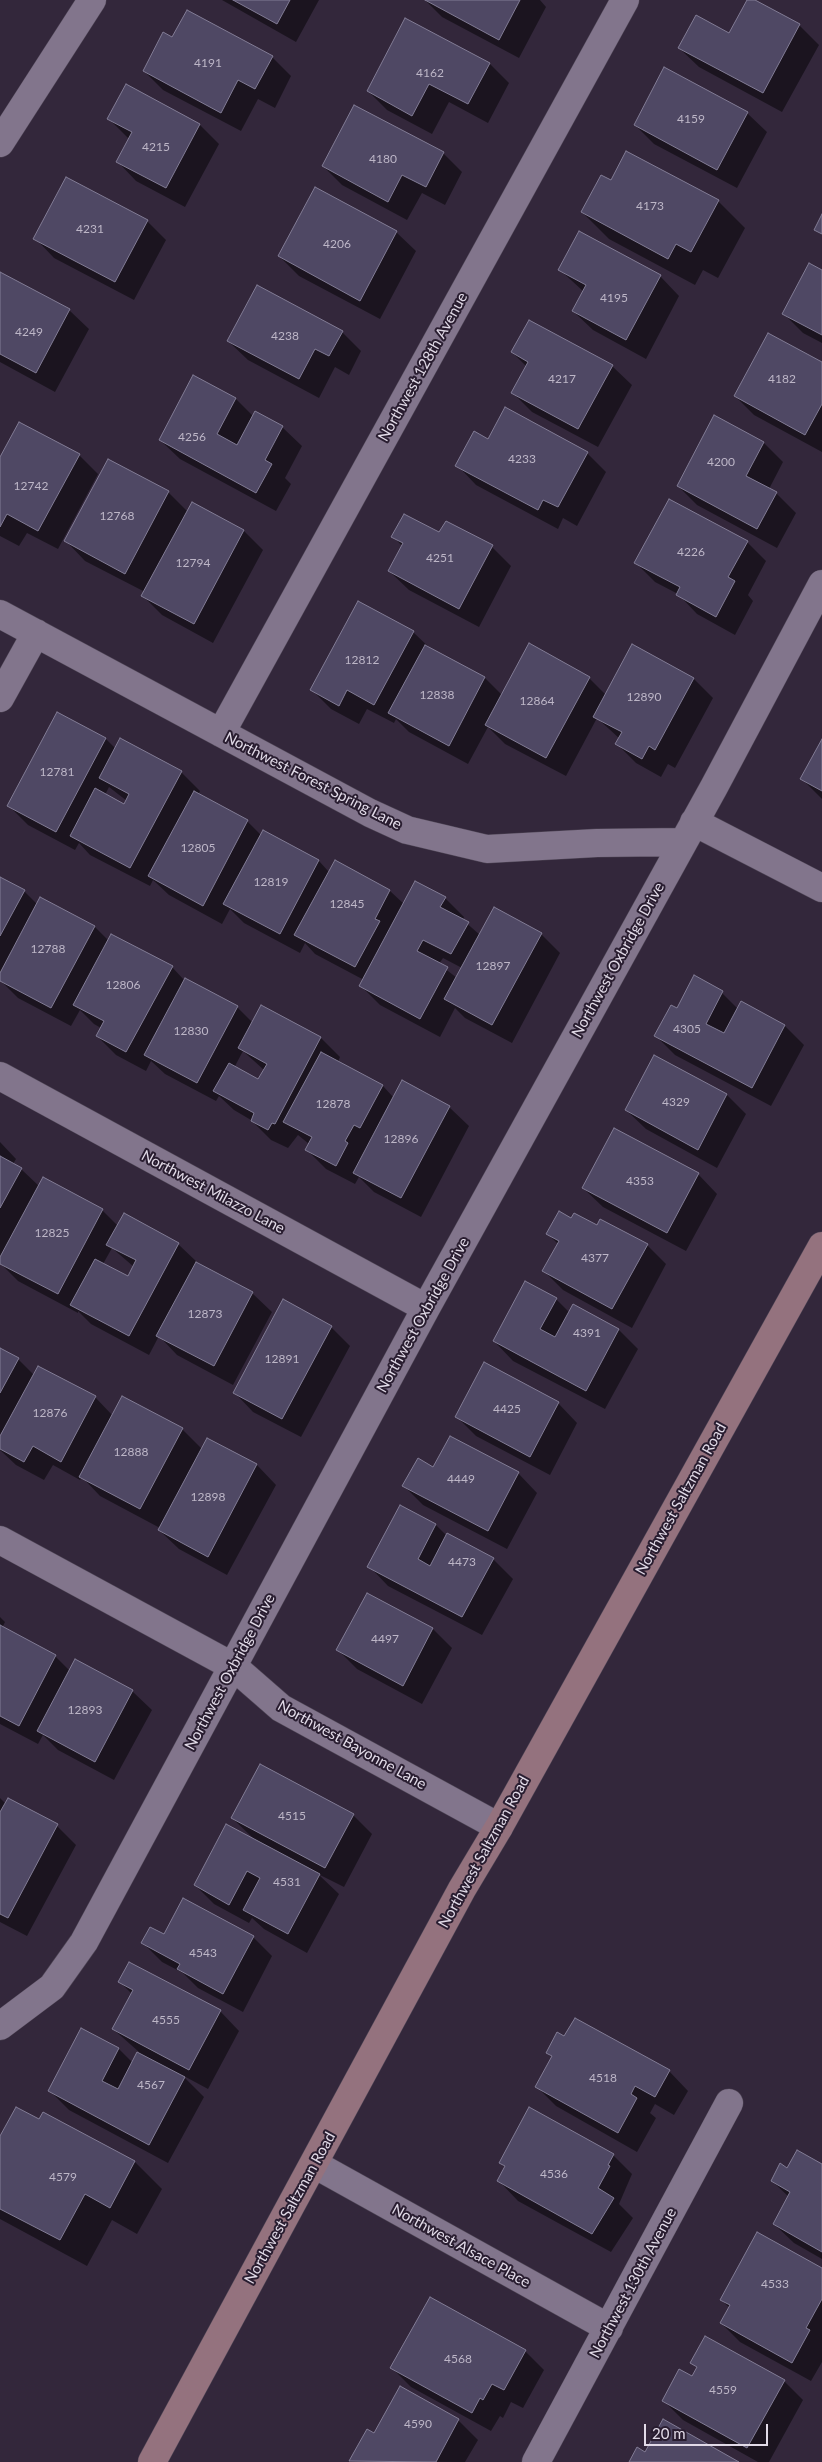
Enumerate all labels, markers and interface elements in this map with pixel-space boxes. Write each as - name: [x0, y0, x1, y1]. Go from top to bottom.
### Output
- house number: 4191: [194, 56, 222, 70]
- house number: 4162: [416, 66, 444, 80]
- house number: 4159: [677, 112, 705, 126]
- house number: 4215: [142, 140, 170, 154]
- house number: 4180: [369, 152, 397, 166]
- house number: 4173: [636, 199, 664, 213]
- house number: 4231: [76, 222, 104, 236]
- house number: 4206: [323, 237, 351, 251]
- street label: Northwest 128th Avenue: [375, 289, 471, 445]
- house number: 4195: [600, 291, 628, 305]
- house number: 4249: [15, 325, 43, 339]
- house number: 4238: [271, 329, 299, 343]
- house number: 4217: [548, 372, 576, 386]
- house number: 4182: [768, 372, 796, 386]
- house number: 4256: [178, 430, 206, 444]
- house number: 4233: [508, 452, 536, 466]
- house number: 4200: [707, 455, 735, 469]
- house number: 12742: [14, 479, 48, 493]
- house number: 12768: [100, 509, 134, 523]
- house number: 4226: [677, 545, 705, 559]
- house number: 4251: [426, 551, 454, 565]
- house number: 12794: [176, 556, 210, 570]
- house number: 12812: [345, 653, 379, 667]
- house number: 12838: [420, 688, 454, 702]
- house number: 12890: [627, 690, 661, 704]
- house number: 12864: [520, 694, 554, 708]
- street label: Northwest Forest Spring Lane: [221, 728, 405, 834]
- house number: 12781: [40, 765, 74, 779]
- house number: 12805: [181, 841, 215, 855]
- house number: 12819: [254, 875, 288, 889]
- street label: Northwest Oxbridge Drive: [568, 879, 668, 1041]
- house number: 12845: [330, 897, 364, 911]
- house number: 12788: [31, 942, 65, 956]
- house number: 12897: [476, 959, 510, 973]
- house number: 12806: [106, 978, 140, 992]
- house number: 4305: [673, 1022, 701, 1036]
- house number: 12830: [174, 1024, 208, 1038]
- house number: 4329: [662, 1095, 690, 1109]
- house number: 12878: [316, 1097, 350, 1111]
- house number: 12896: [384, 1132, 418, 1146]
- street label: Northwest Milazzo Lane: [138, 1147, 288, 1237]
- house number: 4353: [626, 1174, 654, 1188]
- house number: 12825: [35, 1226, 69, 1240]
- street label: Northwest Oxbridge Drive: [373, 1234, 473, 1396]
- house number: 4377: [581, 1251, 609, 1265]
- house number: 12873: [188, 1307, 222, 1321]
- house number: 4391: [573, 1326, 601, 1340]
- house number: 12891: [265, 1352, 299, 1366]
- house number: 4425: [493, 1402, 521, 1416]
- house number: 12876: [33, 1406, 67, 1420]
- street label: Northwest Saltzman Road: [632, 1420, 730, 1578]
- house number: 12888: [114, 1445, 148, 1459]
- house number: 4449: [447, 1472, 475, 1486]
- house number: 12898: [191, 1490, 225, 1504]
- house number: 4473: [448, 1555, 476, 1569]
- street label: Northwest Oxbridge Drive: [181, 1591, 279, 1753]
- house number: 4497: [371, 1632, 399, 1646]
- street label: Northwest Bayonne Lane: [275, 1697, 429, 1793]
- house number: 12893: [68, 1703, 102, 1717]
- street label: Northwest Saltzman Road: [435, 1773, 533, 1931]
- house number: 4515: [278, 1809, 306, 1823]
- house number: 4531: [273, 1875, 301, 1889]
- house number: 4543: [189, 1946, 217, 1960]
- house number: 4555: [152, 2013, 180, 2027]
- house number: 4518: [589, 2071, 617, 2085]
- house number: 4567: [137, 2078, 165, 2092]
- street label: Northwest Saltzman Road: [241, 2129, 339, 2287]
- house number: 4536: [540, 2167, 568, 2181]
- house number: 4579: [49, 2170, 77, 2184]
- street label: Northwest Alsace Place: [389, 2200, 533, 2292]
- street label: Northwest 130th Avenue: [586, 2205, 680, 2361]
- house number: 4533: [761, 2277, 789, 2291]
- house number: 4568: [444, 2352, 472, 2366]
- house number: 4559: [709, 2383, 737, 2397]
- scale bar: [647, 2414, 771, 2446]
- house number: 4590: [404, 2417, 432, 2431]
- text: 20 m: [652, 2424, 686, 2442]

